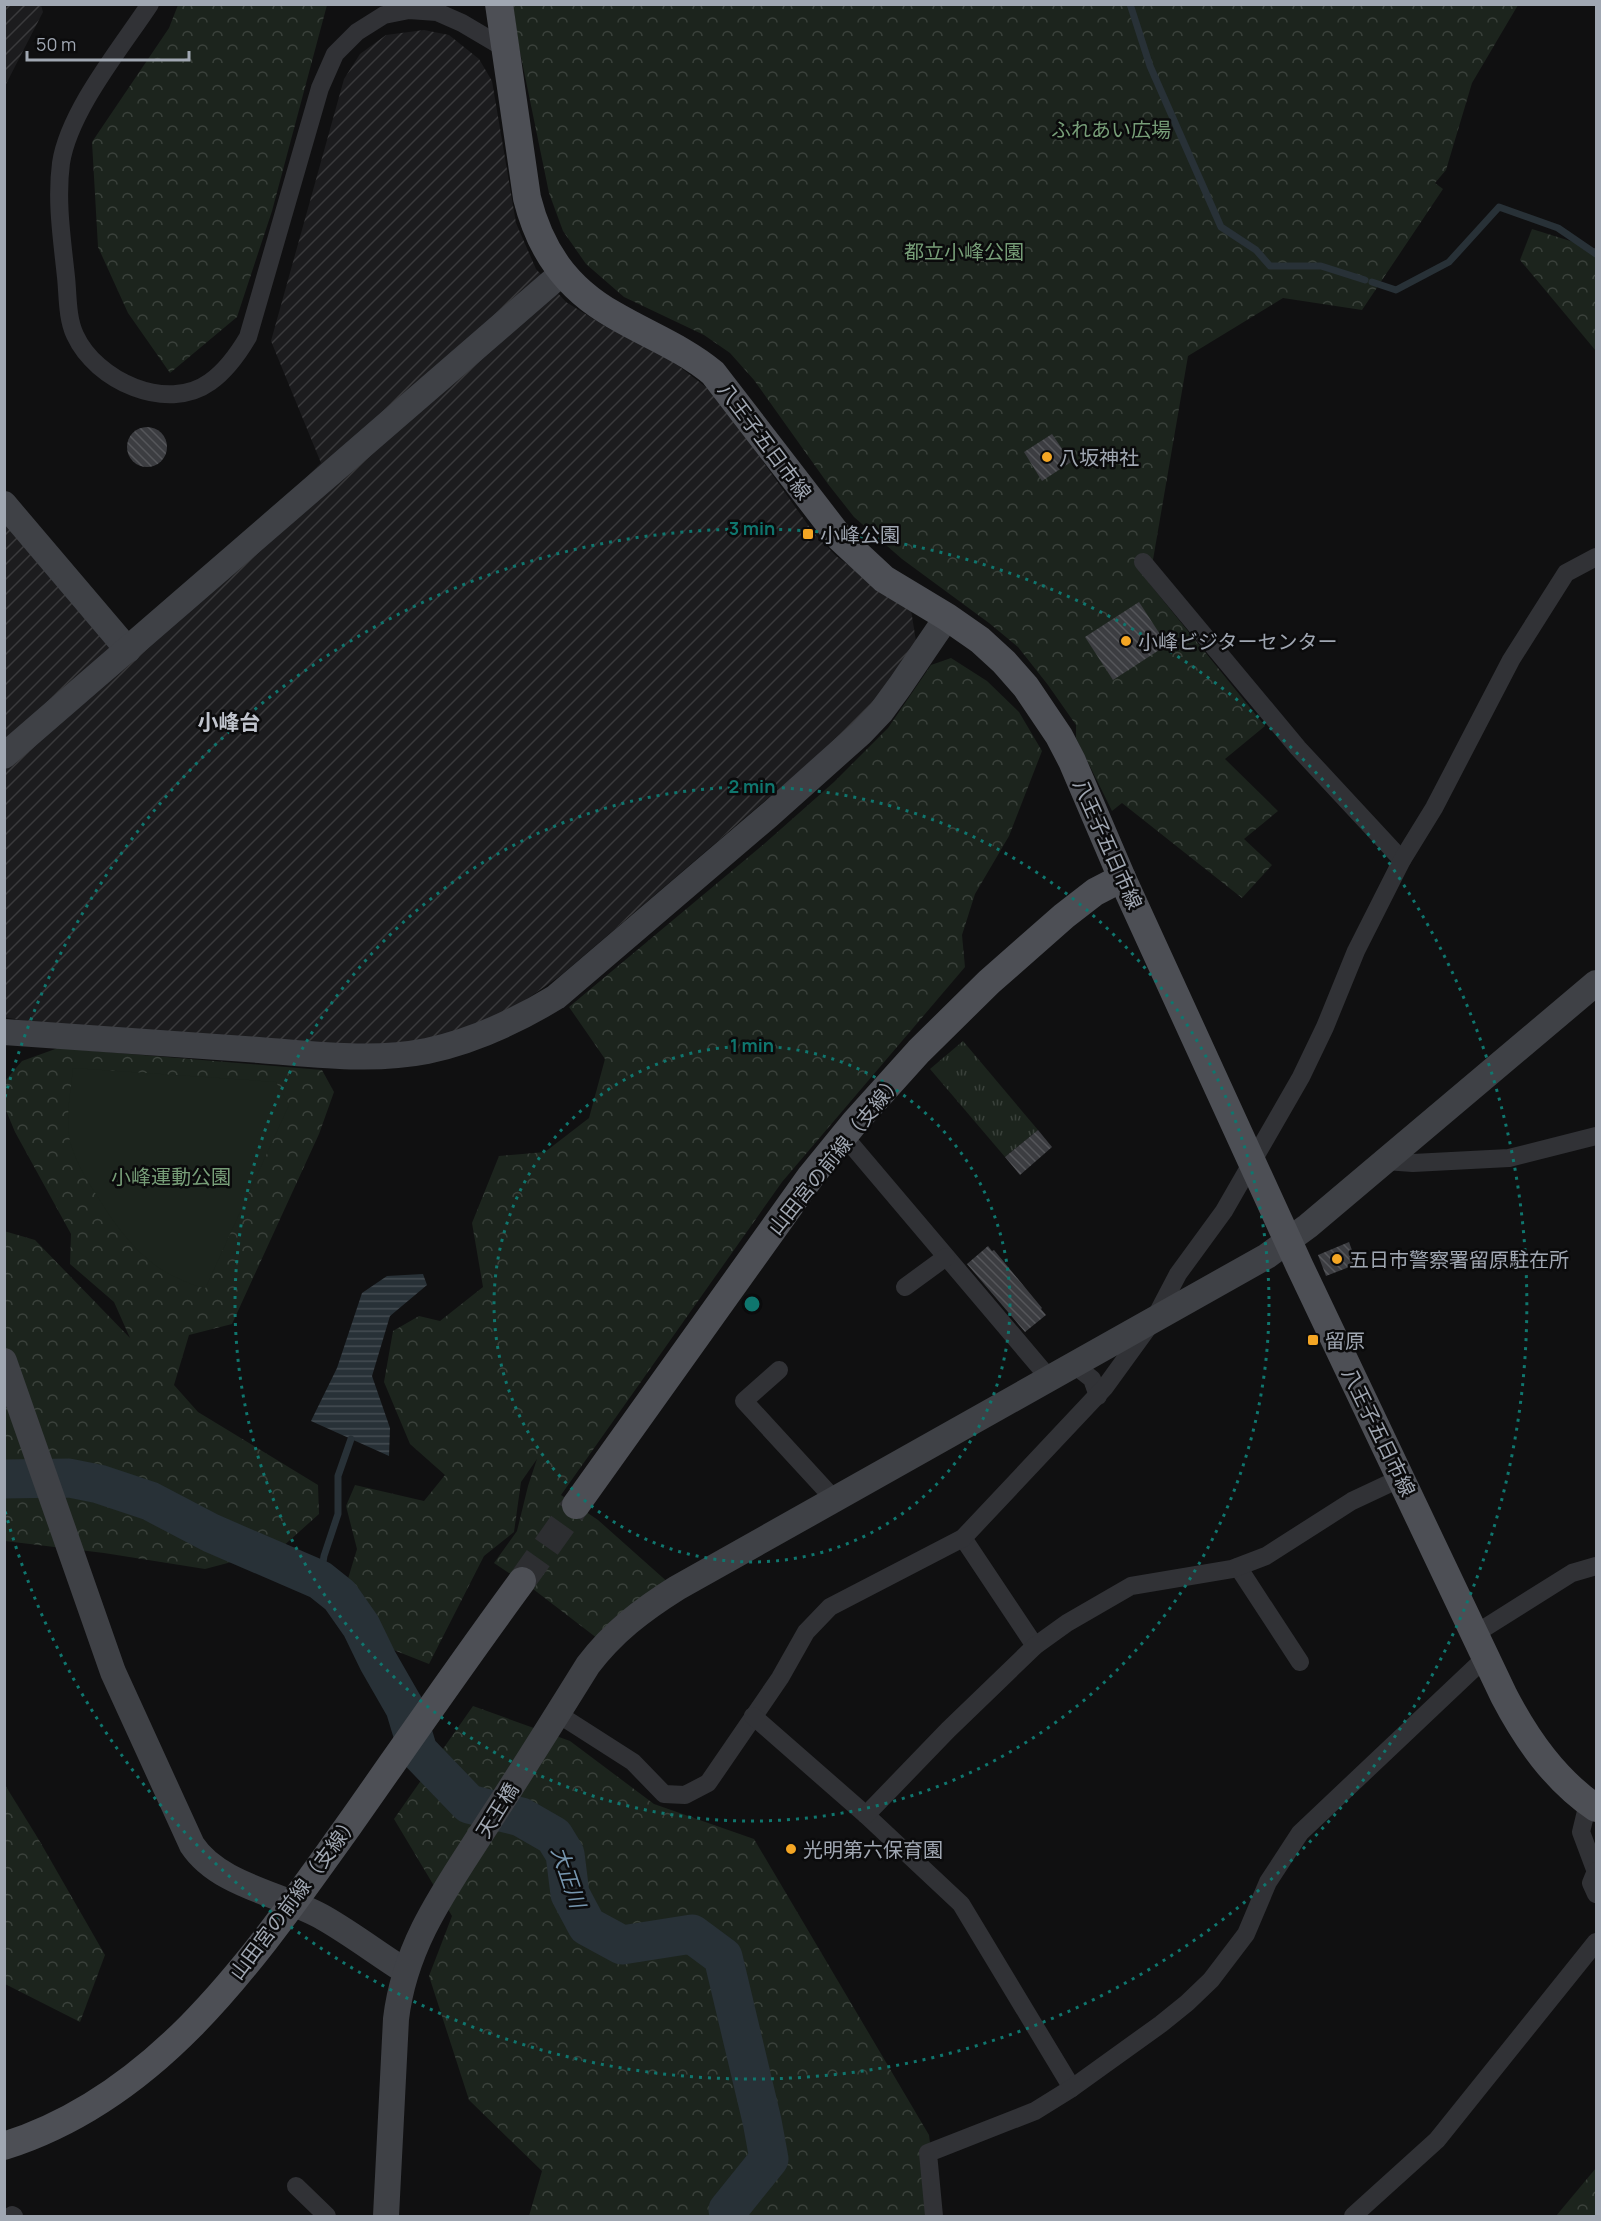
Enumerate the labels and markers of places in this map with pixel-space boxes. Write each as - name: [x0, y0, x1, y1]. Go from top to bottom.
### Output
- place label: 八坂神社: [1059, 444, 1139, 471]
- marker: 八坂神社: [1040, 450, 1054, 464]
- place label: 小峰公園: [820, 521, 900, 548]
- marker: 小峰公園: [801, 527, 815, 541]
- place label: 小峰ビジターセンター: [1138, 628, 1338, 655]
- marker: 小峰ビジターセンター: [1119, 634, 1133, 648]
- place label: 五日市警察署留原駐在所: [1349, 1246, 1569, 1273]
- marker: 五日市警察署留原駐在所: [1330, 1252, 1344, 1266]
- centre of rings: [742, 1294, 762, 1314]
- place label: 留原: [1325, 1327, 1365, 1354]
- marker: 留原: [1306, 1333, 1320, 1347]
- place label: 光明第六保育園: [803, 1836, 943, 1863]
- marker: 光明第六保育園: [784, 1842, 798, 1856]

